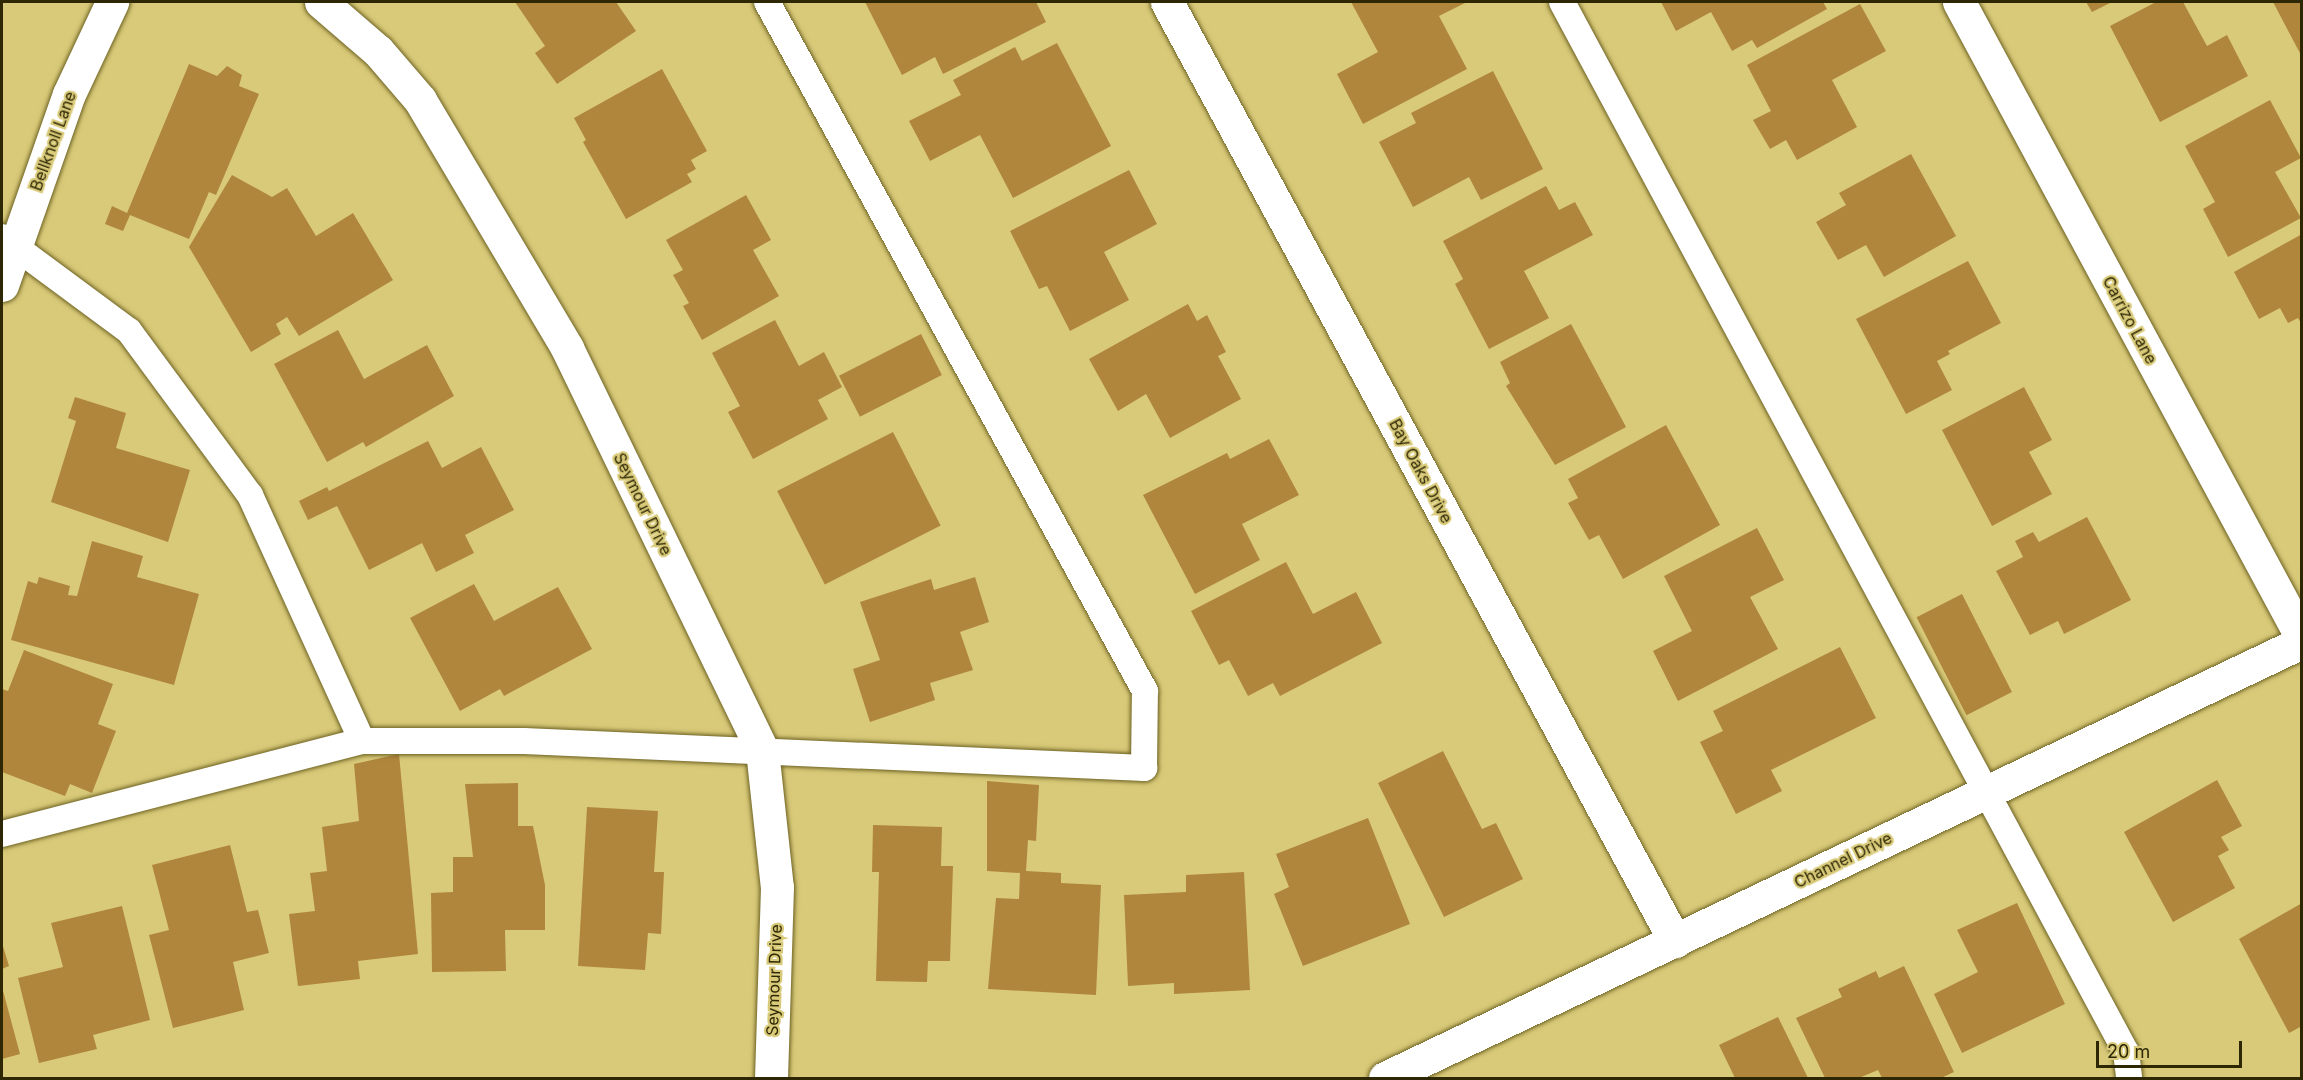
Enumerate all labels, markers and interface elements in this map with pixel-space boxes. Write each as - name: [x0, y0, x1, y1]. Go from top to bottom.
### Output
- street label: Bellknoll Lane: [26, 89, 80, 193]
- street label: Carrizo Lane: [2099, 273, 2161, 367]
- street label: Bay Oaks Drive: [1385, 416, 1457, 526]
- street label: Seymour Drive: [610, 450, 676, 558]
- street label: Channel Drive: [1791, 828, 1895, 892]
- street label: Seymour Drive: [762, 924, 786, 1036]
- scale bar: [2099, 1029, 2244, 1067]
- text: 20 m: [2107, 1041, 2150, 1062]

